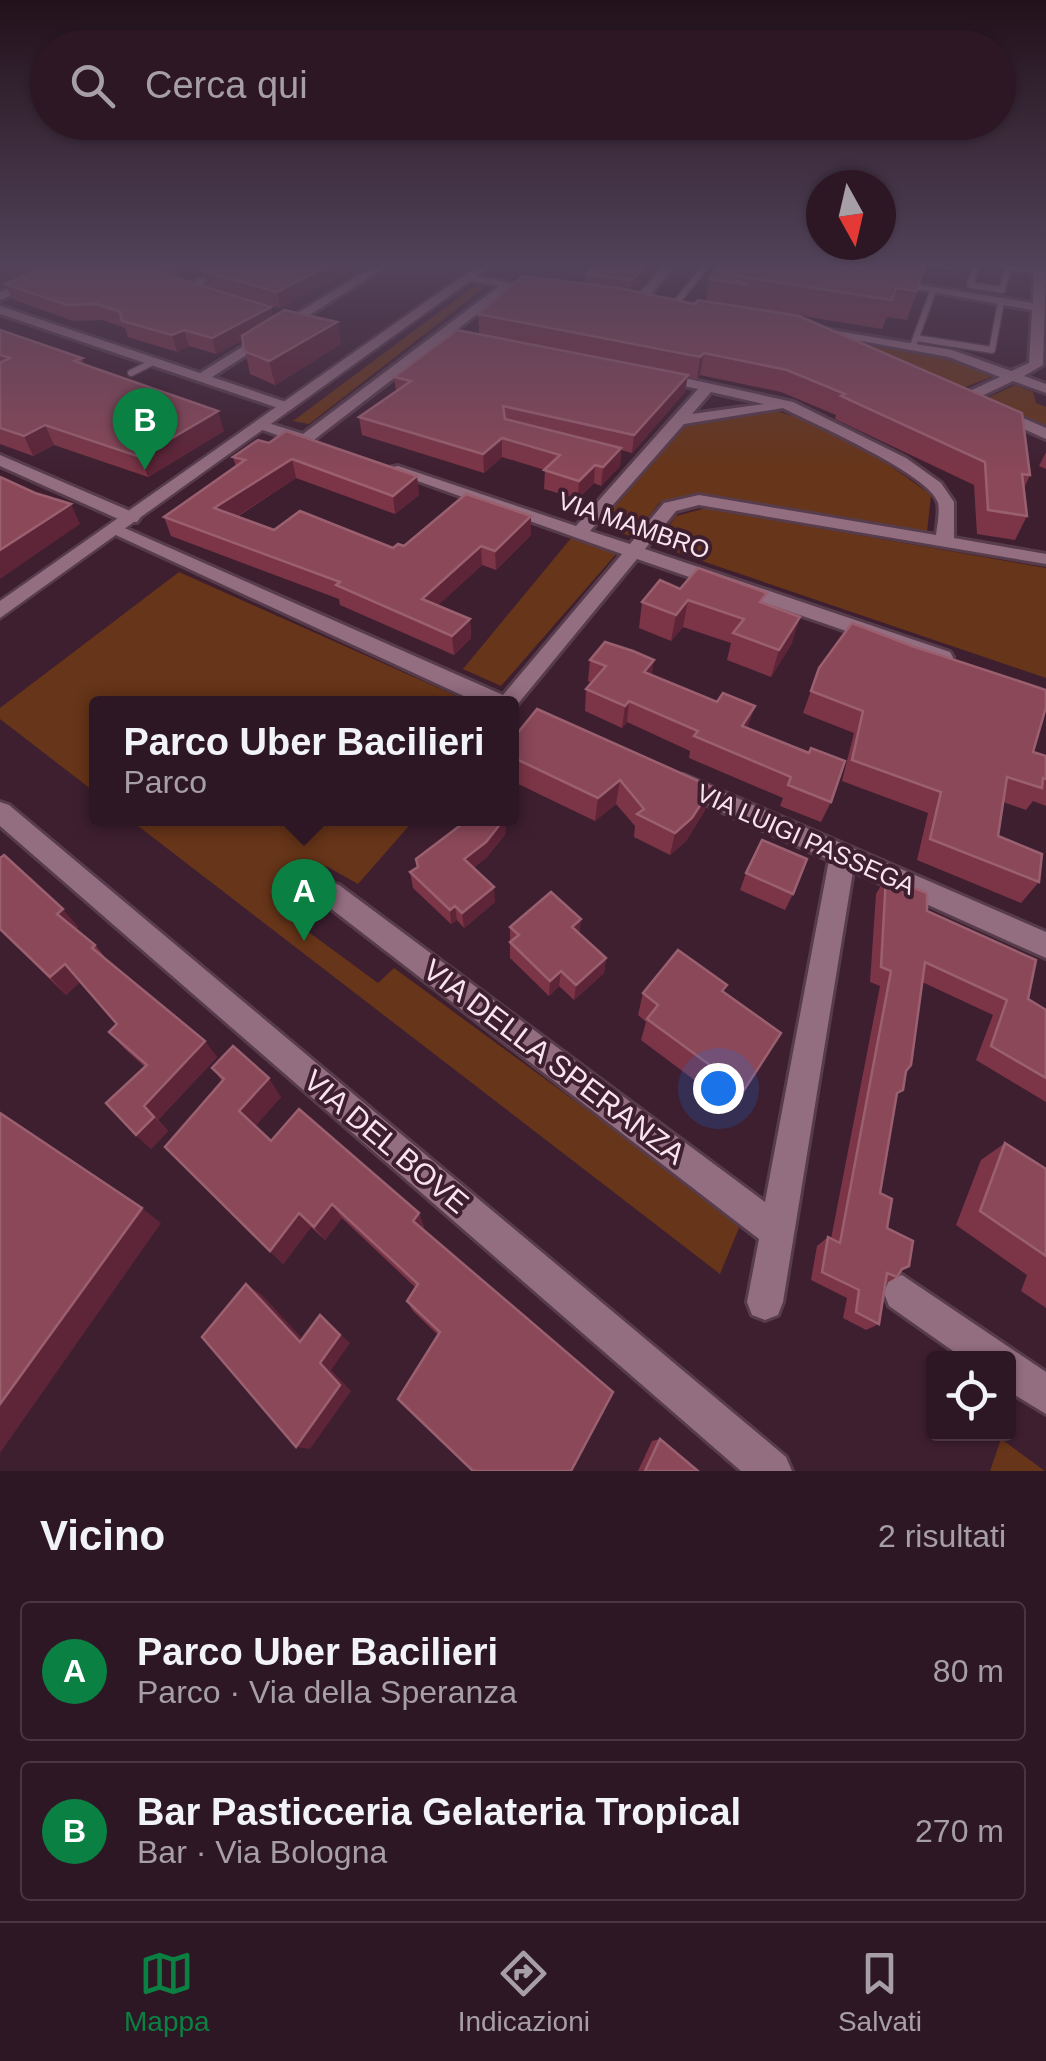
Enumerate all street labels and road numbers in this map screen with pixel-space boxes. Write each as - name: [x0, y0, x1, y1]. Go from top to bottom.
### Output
- street label: VIA MAMBRO: [555, 486, 713, 564]
- street label: VIA LUIGI PASSEGA: [693, 778, 920, 900]
- street label: VIA DELLA SPERANZA: [417, 953, 691, 1171]
- street label: VIA DEL BOVE: [298, 1063, 475, 1220]

